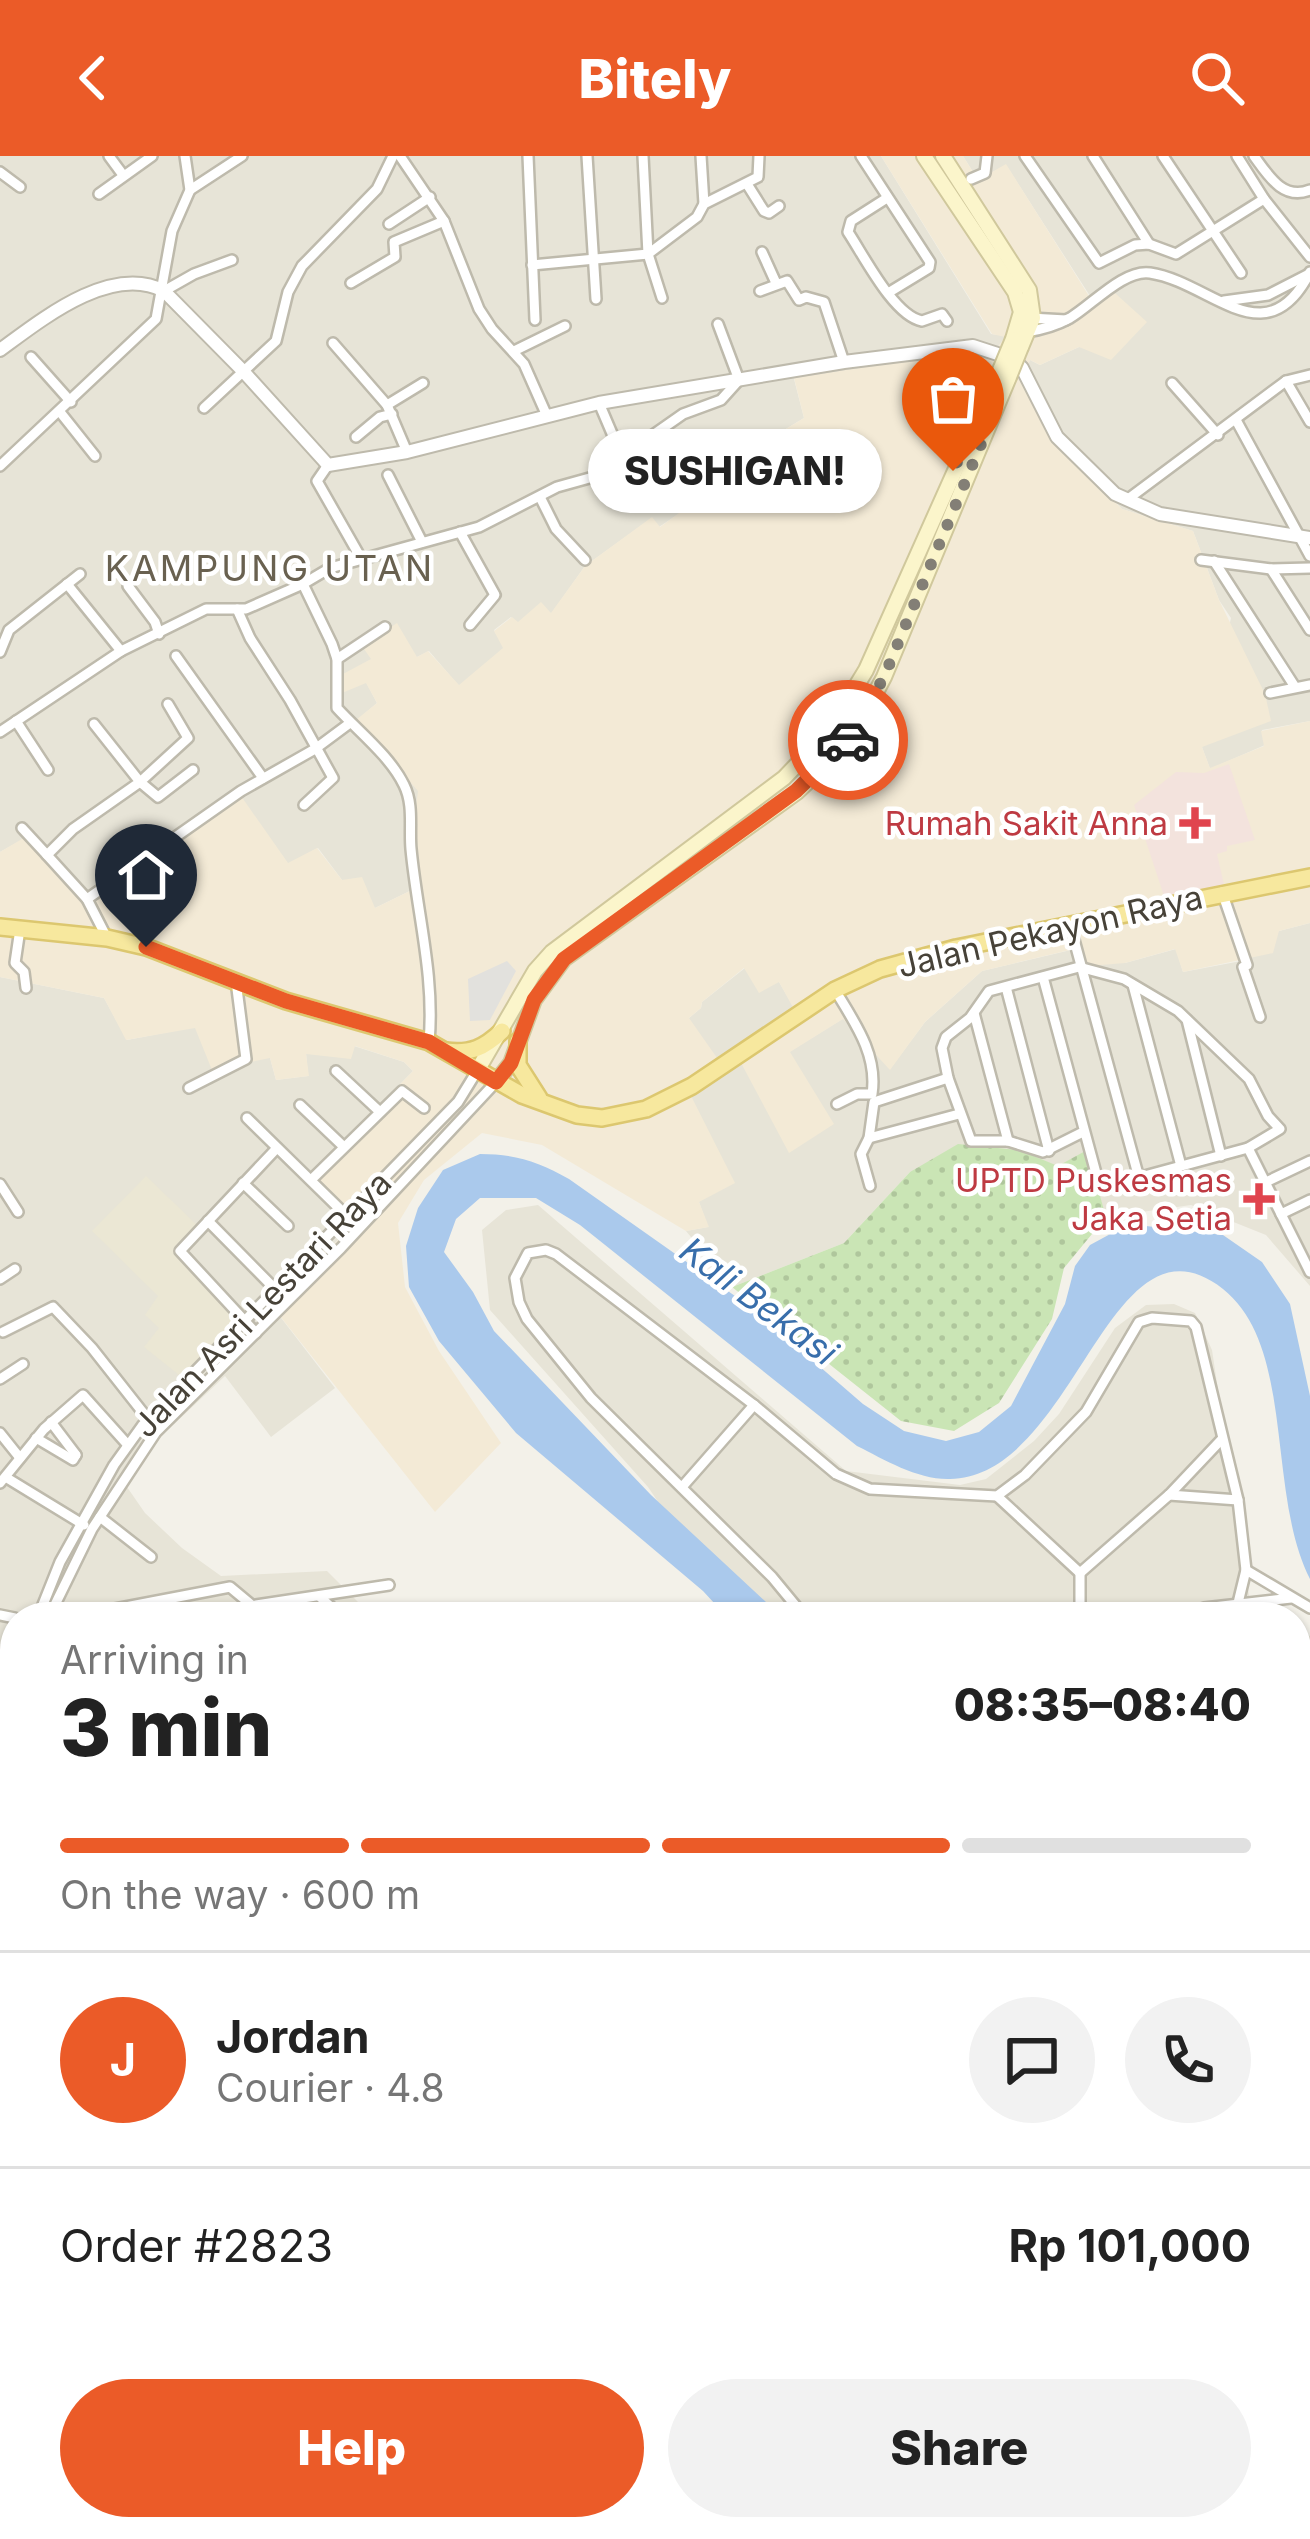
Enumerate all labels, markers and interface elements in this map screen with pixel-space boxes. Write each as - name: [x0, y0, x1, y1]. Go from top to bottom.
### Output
- icon: back: [60, 45, 126, 111]
- icon: search: [1184, 45, 1250, 111]
- text: Bitely: [578, 46, 732, 111]
- pin: [902, 348, 1004, 471]
- icon: bag: [920, 366, 986, 432]
- callout: SUSHIGAN!: [587, 429, 881, 513]
- text: SUSHIGAN!: [624, 447, 846, 494]
- district label: KAMPUNG UTAN: [105, 546, 435, 590]
- courier: [788, 680, 908, 800]
- icon: car: [815, 707, 881, 773]
- place label: Rumah Sakit Anna: [885, 803, 1168, 843]
- marker: Rumah Sakit Anna: [1179, 807, 1211, 839]
- pin: [95, 824, 197, 947]
- icon: home: [113, 842, 179, 908]
- street label: Jalan Pekayon Raya: [894, 876, 1206, 986]
- place label: UPTD Puskesmas Jaka Setia: [955, 1160, 1232, 1238]
- street label: Jalan Asri Lestari Raya: [125, 1163, 399, 1445]
- marker: UPTD Puskesmas Jaka Setia: [1243, 1183, 1275, 1215]
- water label: Kali Bekasi: [672, 1228, 847, 1375]
- text: Arriving in: [60, 1636, 249, 1683]
- text: 08:35–08:40: [954, 1677, 1251, 1732]
- text: 3 min: [60, 1680, 272, 1775]
- text: On the way · 600 m: [60, 1871, 420, 1918]
- button: chat: [969, 1997, 1095, 2123]
- button: phone: [1125, 1997, 1251, 2123]
- text: Jordan: [216, 2009, 370, 2064]
- text: J: [110, 2032, 136, 2087]
- text: Courier · 4.8: [216, 2064, 445, 2111]
- text: Order #2823: [60, 2218, 333, 2273]
- text: Rp 101,000: [1009, 2218, 1251, 2273]
- button: Help: [60, 2379, 644, 2517]
- button: Share: [668, 2379, 1251, 2517]

